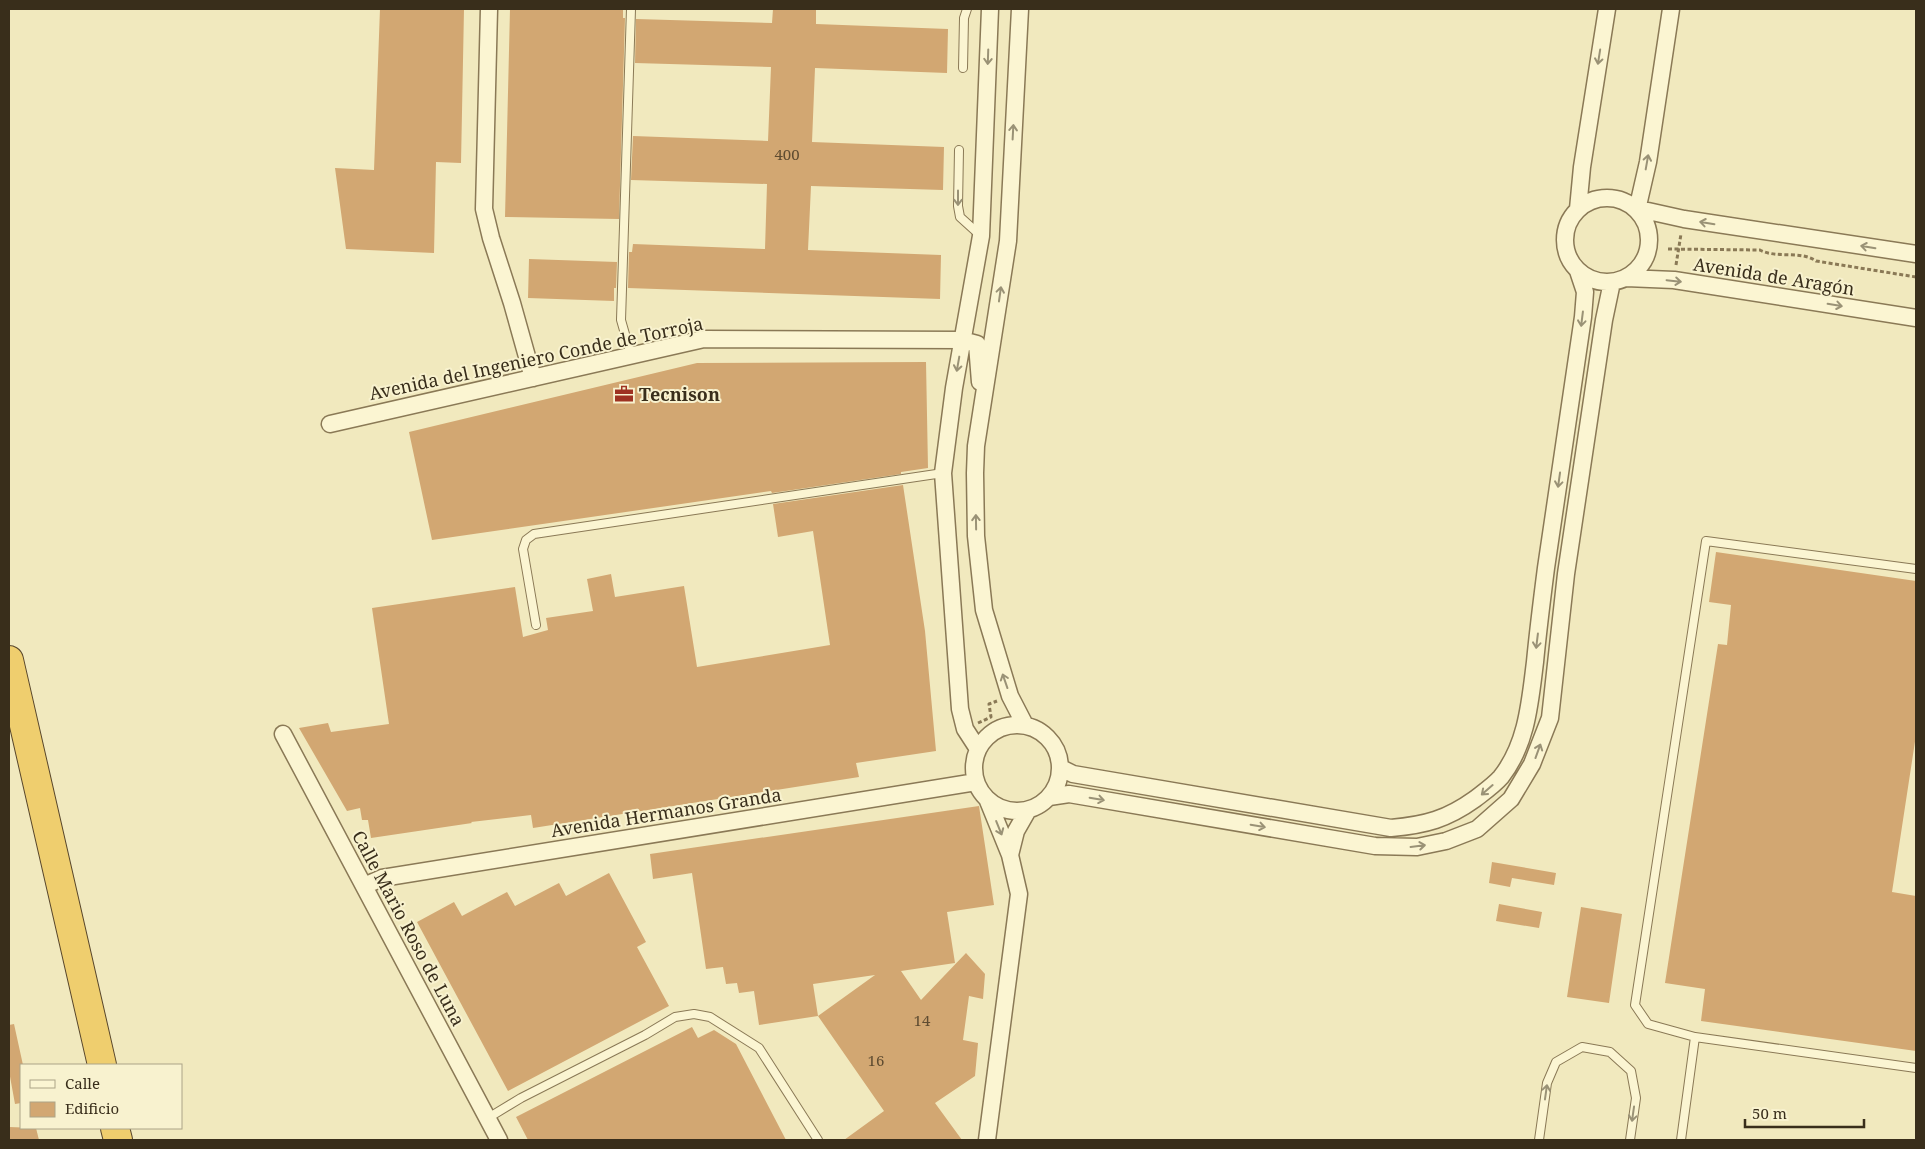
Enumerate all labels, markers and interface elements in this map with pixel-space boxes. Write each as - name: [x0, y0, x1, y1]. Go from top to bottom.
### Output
- one-way arrow: [1593, 48, 1603, 64]
- one-way arrow: [983, 49, 993, 65]
- one-way arrow: [1009, 125, 1018, 141]
- house number: 400: [774, 144, 800, 164]
- one-way arrow: [1643, 154, 1653, 170]
- one-way arrow: [953, 189, 963, 205]
- one-way arrow: [1700, 217, 1716, 227]
- one-way arrow: [1860, 241, 1876, 251]
- street label: Avenida de Aragón: [1692, 251, 1857, 301]
- one-way arrow: [1666, 276, 1682, 286]
- one-way arrow: [995, 287, 1005, 303]
- one-way arrow: [1827, 301, 1843, 311]
- one-way arrow: [1577, 310, 1587, 326]
- street label: Avenida del Ingeniero Conde de Torroja: [367, 311, 705, 405]
- one-way arrow: [953, 356, 963, 372]
- place label: Tecnison: [639, 382, 720, 406]
- office icon: Tecnison: [613, 383, 635, 405]
- one-way arrow: [1554, 471, 1564, 487]
- one-way arrow: [971, 514, 980, 530]
- one-way arrow: [1532, 632, 1542, 648]
- one-way arrow: [1000, 673, 1010, 689]
- one-way arrow: [1534, 743, 1543, 758]
- street label: Avenida Hermanos Granda: [549, 782, 783, 842]
- one-way arrow: [1480, 784, 1493, 796]
- one-way arrow: [1089, 795, 1105, 805]
- one-way arrow: [995, 820, 1004, 835]
- one-way arrow: [1249, 821, 1265, 831]
- street label: Calle Mario Roso de Luna: [347, 826, 471, 1030]
- one-way arrow: [1410, 841, 1426, 851]
- house number: 14: [914, 1010, 931, 1030]
- house number: 16: [868, 1050, 884, 1070]
- legend: [20, 1064, 182, 1129]
- text: Calle: [65, 1073, 100, 1093]
- one-way arrow: [1541, 1084, 1551, 1100]
- scale bar: [1745, 1096, 1864, 1128]
- text: Edificio: [65, 1098, 119, 1118]
- text: 50 m: [1752, 1103, 1787, 1123]
- one-way arrow: [1628, 1105, 1638, 1121]

